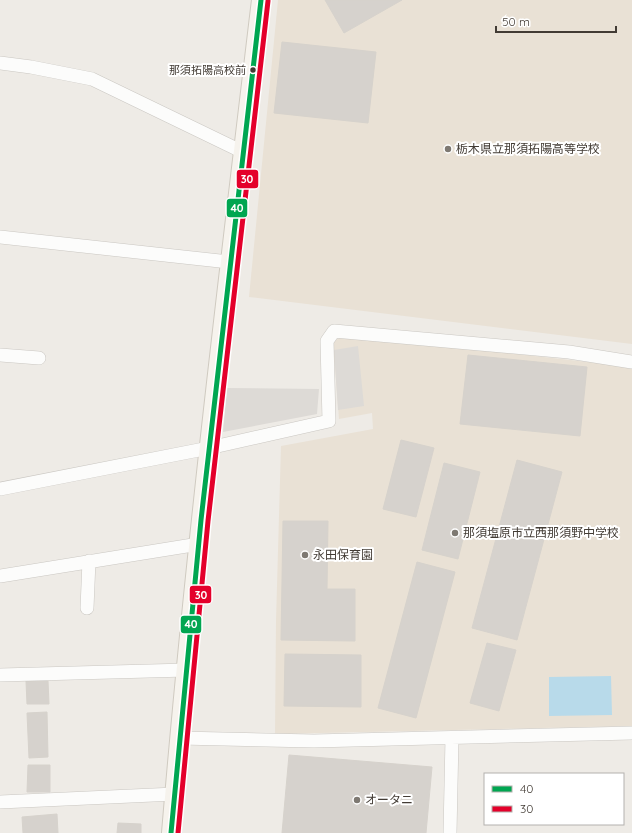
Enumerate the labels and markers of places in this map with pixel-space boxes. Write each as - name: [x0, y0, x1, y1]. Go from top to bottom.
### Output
- place label: 那須拓陽高校前: [169, 63, 246, 77]
- marker: 那須拓陽高校前: [248, 65, 258, 75]
- place label: 栃木県立那須拓陽高等学校: [456, 141, 600, 156]
- marker: 栃木県立那須拓陽高等学校: [443, 144, 453, 154]
- place label: 那須塩原市立西那須野中学校: [463, 525, 619, 540]
- marker: 那須塩原市立西那須野中学校: [450, 528, 460, 538]
- place label: 永田保育園: [313, 547, 373, 562]
- marker: 永田保育園: [300, 550, 310, 560]
- place label: オータニ: [365, 792, 413, 807]
- marker: オータニ: [352, 795, 362, 805]

